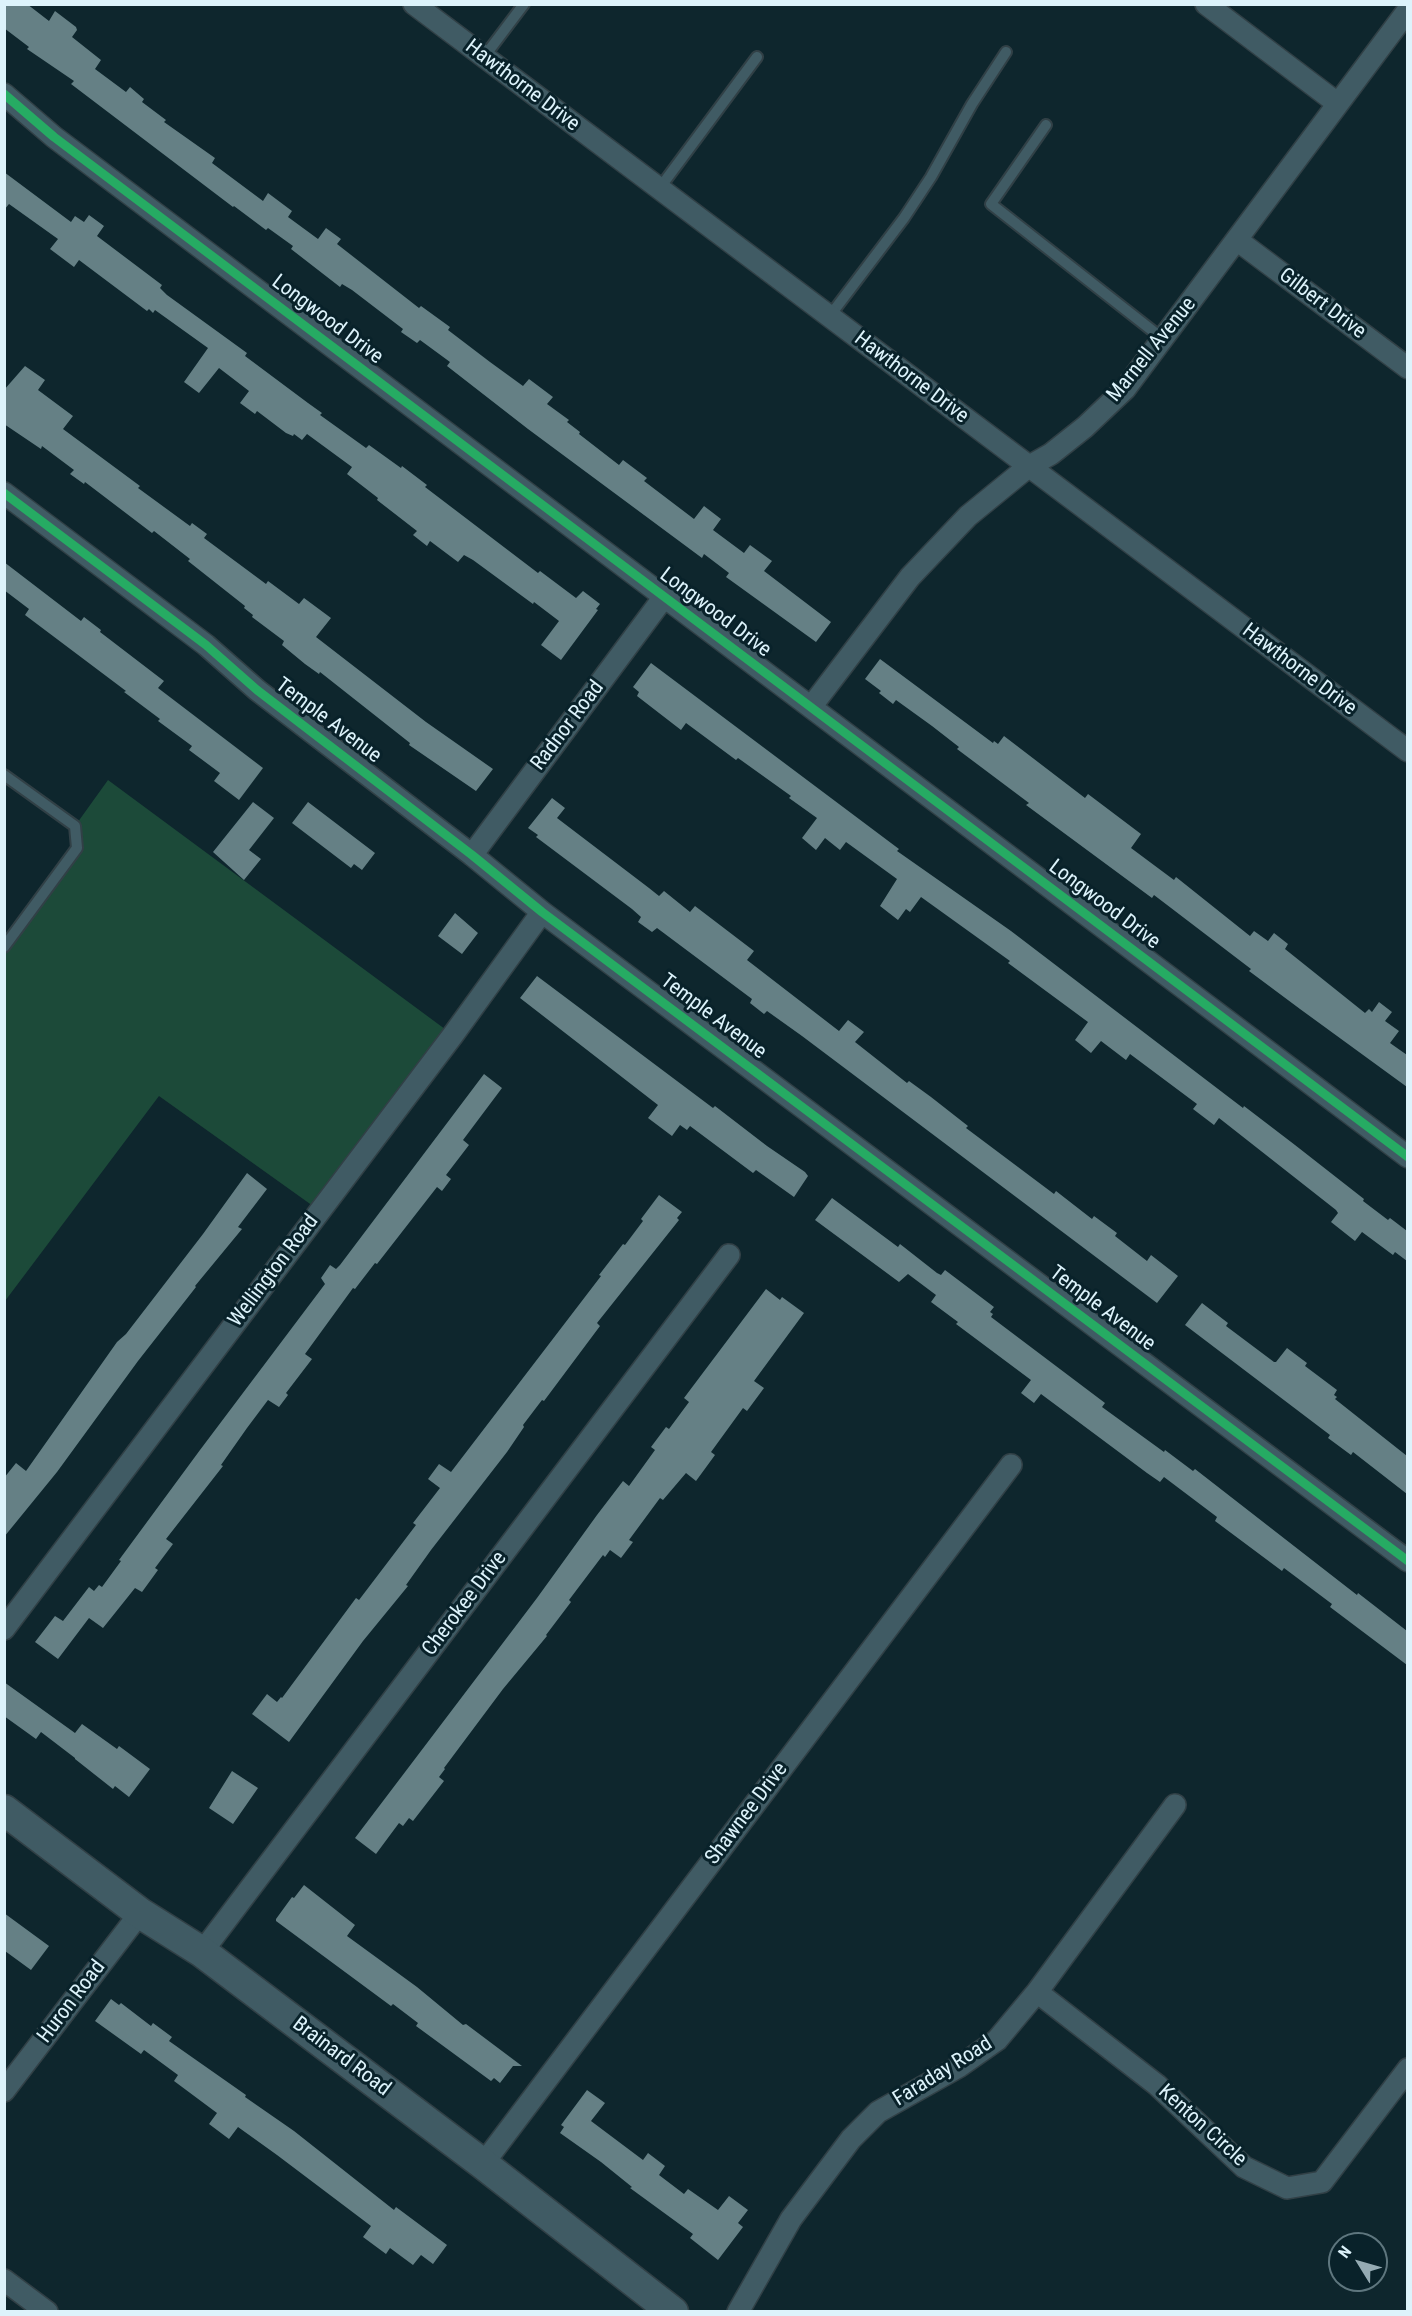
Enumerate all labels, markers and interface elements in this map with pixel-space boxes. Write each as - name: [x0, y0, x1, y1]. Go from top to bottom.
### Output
- street label: Hawthorne Drive: [460, 35, 584, 137]
- street label: Gilbert Drive: [1274, 263, 1370, 345]
- street label: Longwood Drive: [266, 270, 388, 370]
- street label: Marnell Avenue: [1102, 293, 1202, 407]
- street label: Hawthorne Drive: [849, 327, 973, 429]
- street label: Longwood Drive: [654, 563, 776, 663]
- street label: Hawthorne Drive: [1237, 619, 1361, 721]
- street label: Temple Avenue: [270, 673, 386, 769]
- street label: Radnor Road: [526, 676, 610, 776]
- street label: Longwood Drive: [1043, 855, 1165, 955]
- street label: Temple Avenue: [655, 969, 771, 1065]
- street label: Wellington Road: [224, 1210, 324, 1332]
- street label: Temple Avenue: [1044, 1261, 1160, 1357]
- street label: Cherokee Drive: [418, 1547, 512, 1661]
- street label: Shawnee Drive: [700, 1758, 794, 1870]
- street label: Huron Road: [33, 1956, 111, 2048]
- street label: Brainard Road: [287, 2012, 395, 2102]
- street label: Faraday Road: [889, 2032, 997, 2112]
- street label: Kenton Circle: [1153, 2080, 1251, 2172]
- north arrow: [1328, 2232, 1388, 2292]
- text: N: [1334, 2242, 1355, 2262]

